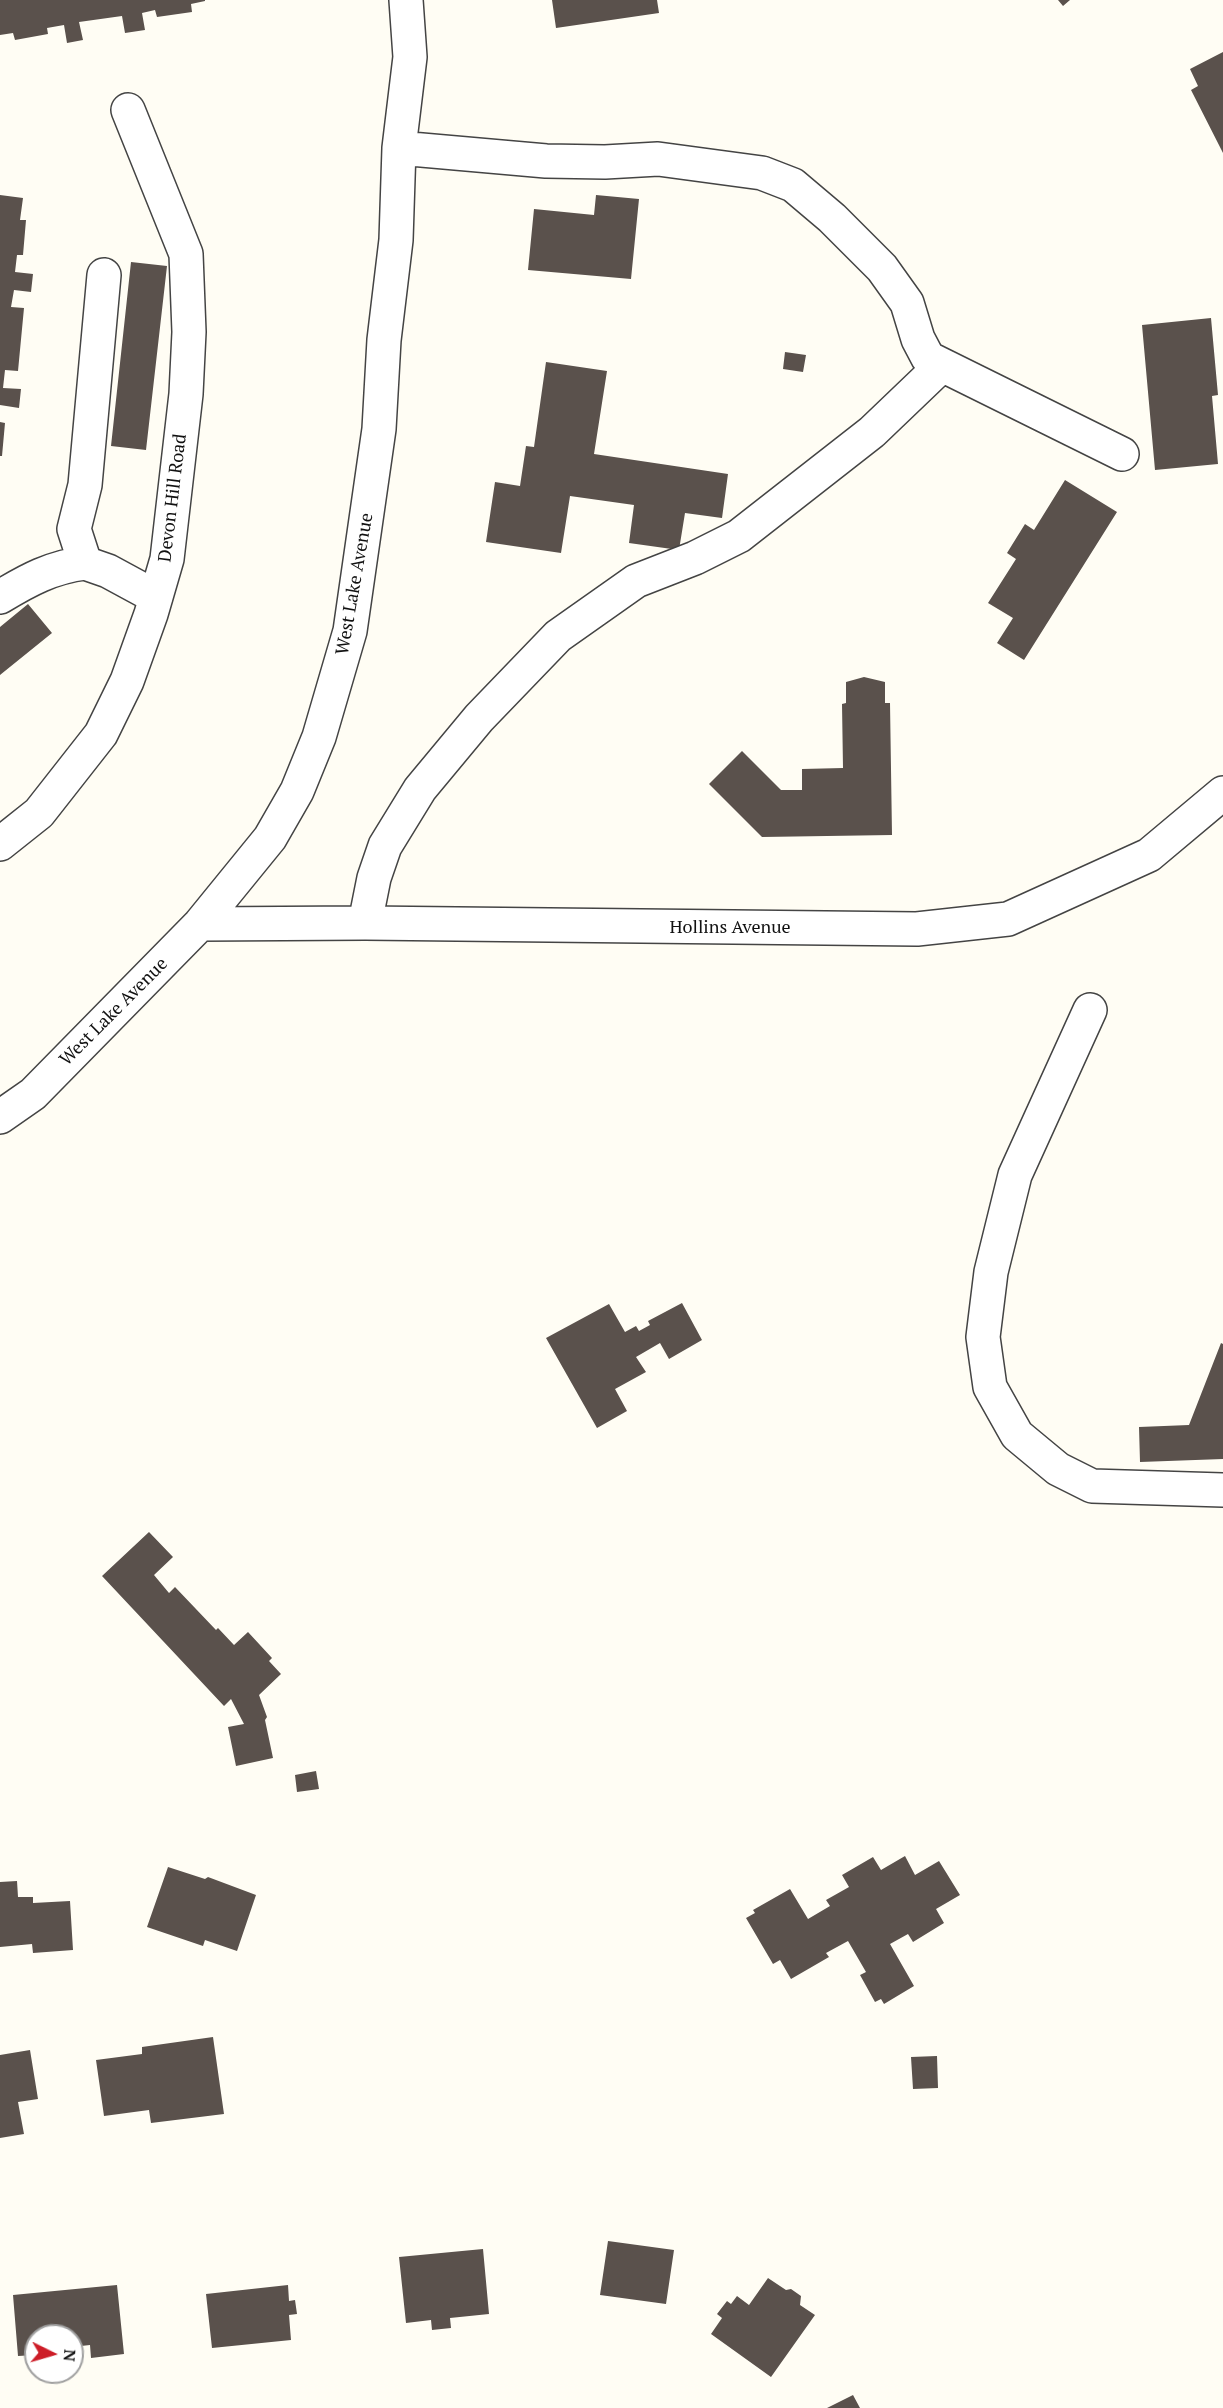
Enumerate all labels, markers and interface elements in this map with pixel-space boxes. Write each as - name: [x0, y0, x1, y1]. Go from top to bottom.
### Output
- street label: Devon Hill Road: [154, 433, 192, 563]
- street label: West Lake Avenue: [332, 511, 378, 657]
- street label: Hollins Avenue: [669, 917, 791, 939]
- street label: West Lake Avenue: [55, 953, 173, 1071]
- north arrow: [24, 2324, 84, 2384]
- text: N: [58, 2348, 81, 2362]

